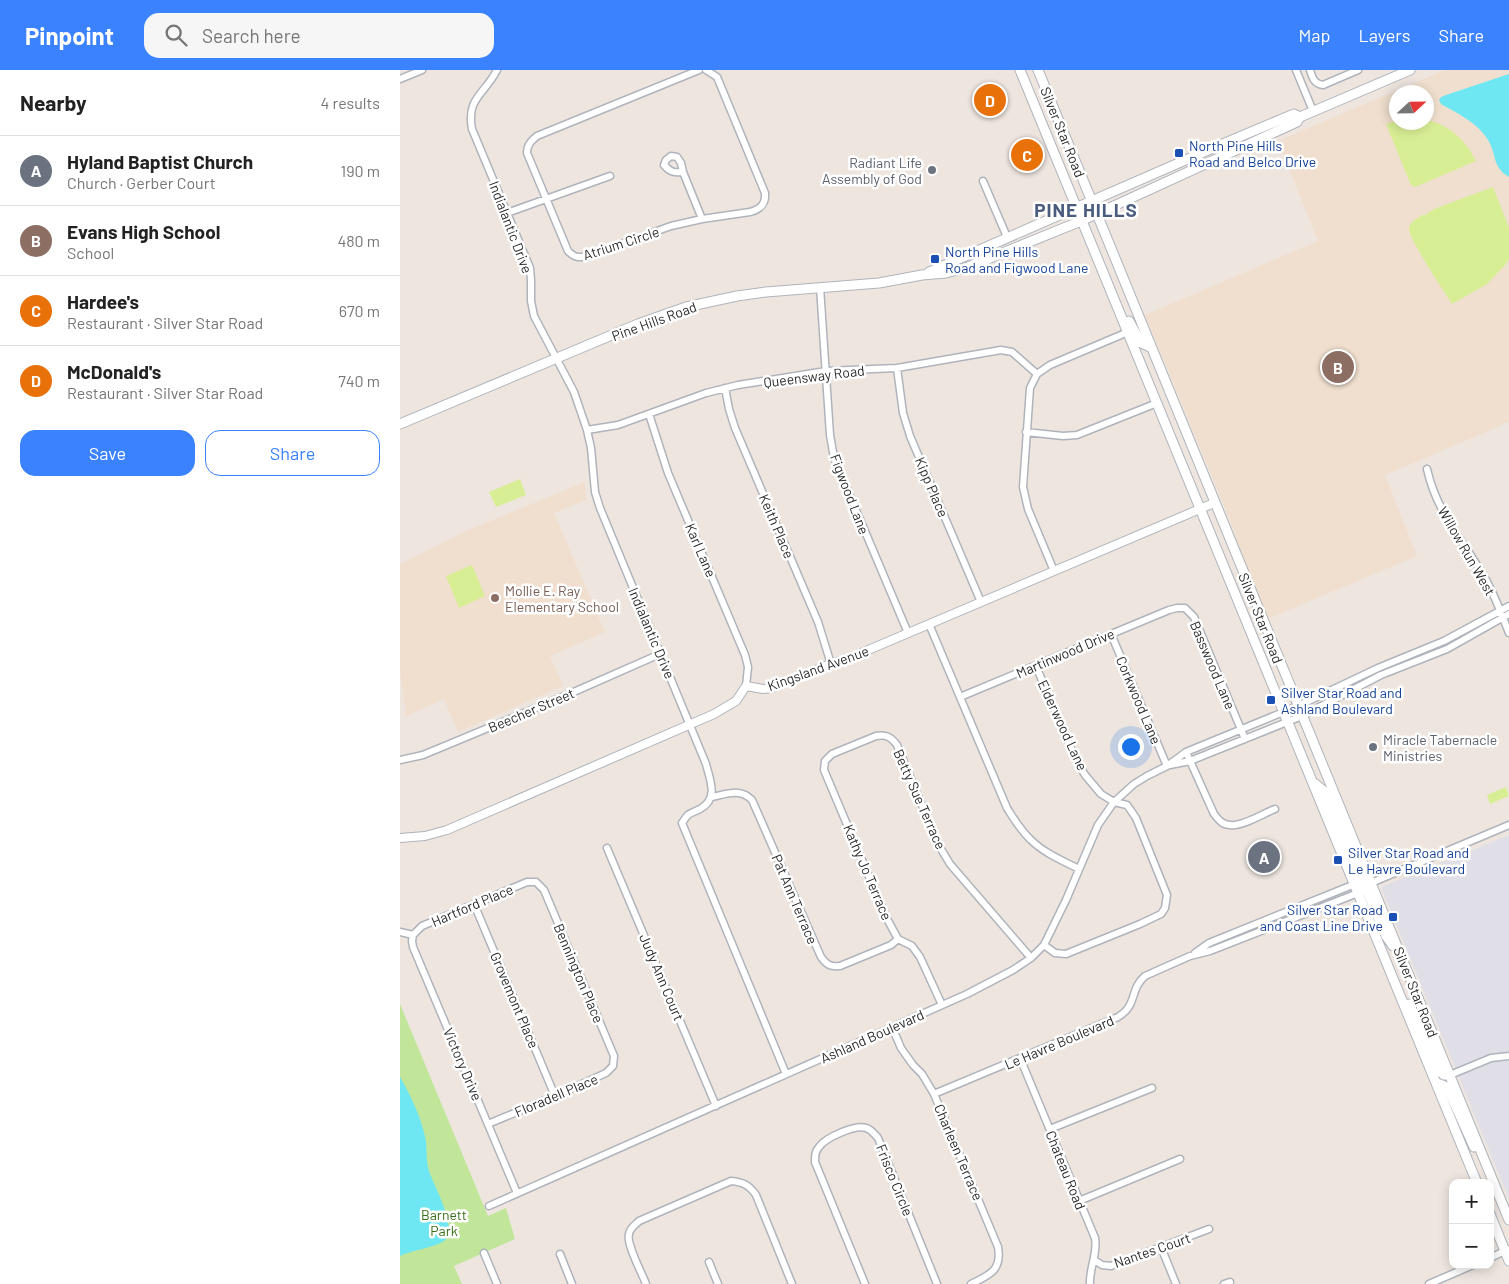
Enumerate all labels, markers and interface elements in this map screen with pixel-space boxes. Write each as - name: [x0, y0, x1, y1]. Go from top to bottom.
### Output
- search box: [144, 13, 494, 58]
- text: Pinpoint: [25, 21, 114, 50]
- icon: search: [162, 21, 190, 49]
- text: Search here: [202, 24, 301, 47]
- text: Map: [1298, 24, 1330, 46]
- text: Layers: [1358, 24, 1411, 46]
- text: Share: [1439, 24, 1484, 46]
- pin: D: [974, 81, 1006, 119]
- street label: Silver Star Road: [1037, 84, 1089, 180]
- north arrow: [1389, 85, 1434, 130]
- text: Nearby: [20, 90, 86, 115]
- text: 4 results: [320, 93, 380, 112]
- pin: C: [1011, 136, 1043, 174]
- place label: North Pine Hills Road and Belco Drive: [1189, 137, 1316, 170]
- marker: North Pine Hills Road and Belco Drive: [1173, 147, 1185, 159]
- text: Hyland Baptist Church: [67, 150, 253, 173]
- place label: Radiant Life Assembly of God: [822, 154, 922, 187]
- text: A: [31, 161, 41, 180]
- text: 190 m: [341, 161, 380, 180]
- marker: Radiant Life Assembly of God: [926, 164, 938, 176]
- text: Church · Gerber Court: [67, 173, 216, 192]
- street label: Indialantic Drive: [486, 179, 536, 275]
- district label: PINE HILLS: [1034, 198, 1138, 221]
- text: Evans High School: [67, 220, 220, 243]
- street label: Atrium Circle: [581, 223, 661, 263]
- text: B: [31, 231, 41, 250]
- text: 480 m: [337, 231, 380, 250]
- text: School: [67, 243, 114, 262]
- place label: North Pine Hills Road and Figwood Lane: [945, 243, 1088, 276]
- marker: North Pine Hills Road and Figwood Lane: [929, 253, 941, 265]
- text: Hardee's: [67, 290, 139, 313]
- street label: Pine Hills Road: [609, 298, 699, 344]
- text: C: [31, 301, 41, 320]
- text: 670 m: [339, 301, 380, 320]
- text: Restaurant · Silver Star Road: [67, 313, 263, 332]
- pin: B: [1322, 348, 1354, 386]
- text: McDonald's: [67, 360, 161, 383]
- street label: Queensway Road: [763, 361, 865, 391]
- text: D: [31, 371, 41, 390]
- text: 740 m: [338, 371, 380, 390]
- text: Restaurant · Silver Star Road: [67, 383, 263, 402]
- button: Save: [20, 430, 195, 476]
- button: Share: [205, 430, 380, 476]
- street label: Figwood Lane: [827, 451, 873, 537]
- street label: Kipp Place: [912, 454, 952, 520]
- street label: Keith Place: [756, 491, 798, 561]
- street label: Willow Run West: [1435, 504, 1499, 598]
- street label: Karl Lane: [682, 521, 720, 579]
- street label: Silver Star Road: [1235, 570, 1287, 666]
- place label: Mollie E. Ray Elementary School: [505, 582, 619, 615]
- street label: Indialantic Drive: [625, 585, 679, 681]
- marker: Mollie E. Ray Elementary School: [489, 592, 501, 604]
- street label: Basswood Lane: [1187, 618, 1239, 712]
- street label: Martinwood Drive: [1013, 625, 1117, 681]
- street label: Kingsland Avenue: [765, 642, 871, 694]
- street label: Corkwood Lane: [1113, 654, 1165, 746]
- street label: Elderwood Lane: [1035, 677, 1091, 773]
- street label: Beecher Street: [485, 684, 577, 736]
- place label: Silver Star Road and Ashland Boulevard: [1281, 684, 1402, 717]
- marker: Silver Star Road and Ashland Boulevard: [1265, 694, 1277, 706]
- place label: Miracle Tabernacle Ministries: [1383, 731, 1497, 764]
- your location: [1118, 734, 1144, 760]
- marker: Miracle Tabernacle Ministries: [1367, 741, 1379, 753]
- street label: Betty Sue Terrace: [890, 746, 950, 852]
- street label: Kathy Jo Terrace: [840, 822, 896, 922]
- pin: A: [1248, 838, 1280, 876]
- place label: Silver Star Road and Le Havre Boulevard: [1348, 844, 1469, 877]
- street label: Pat Ann Terrace: [768, 851, 822, 947]
- marker: Silver Star Road and Le Havre Boulevard: [1332, 854, 1344, 866]
- street label: Hartford Place: [428, 880, 516, 930]
- place label: Silver Star Road and Coast Line Drive: [1260, 901, 1383, 934]
- marker: Silver Star Road and Coast Line Drive: [1387, 911, 1399, 923]
- street label: Bennington Place: [550, 921, 608, 1025]
- street label: Judy Ann Court: [636, 931, 688, 1023]
- street label: Silver Star Road: [1390, 944, 1442, 1040]
- street label: Grovemont Place: [487, 949, 543, 1051]
- street label: Ashland Boulevard: [817, 1006, 927, 1066]
- street label: Le Havre Boulevard: [1002, 1011, 1116, 1073]
- street label: Victory Drive: [440, 1025, 486, 1103]
- street label: Floradell Place: [512, 1070, 600, 1120]
- street label: Charleen Terrace: [931, 1101, 987, 1203]
- street label: Chateau Road: [1042, 1128, 1090, 1212]
- street label: Frisco Circle: [873, 1142, 917, 1218]
- map controls: [1449, 1179, 1494, 1269]
- button: +: [1449, 1179, 1494, 1224]
- park label: Barnett Park: [421, 1206, 467, 1239]
- button: −: [1449, 1224, 1494, 1269]
- street label: Nantes Court: [1111, 1229, 1193, 1271]

